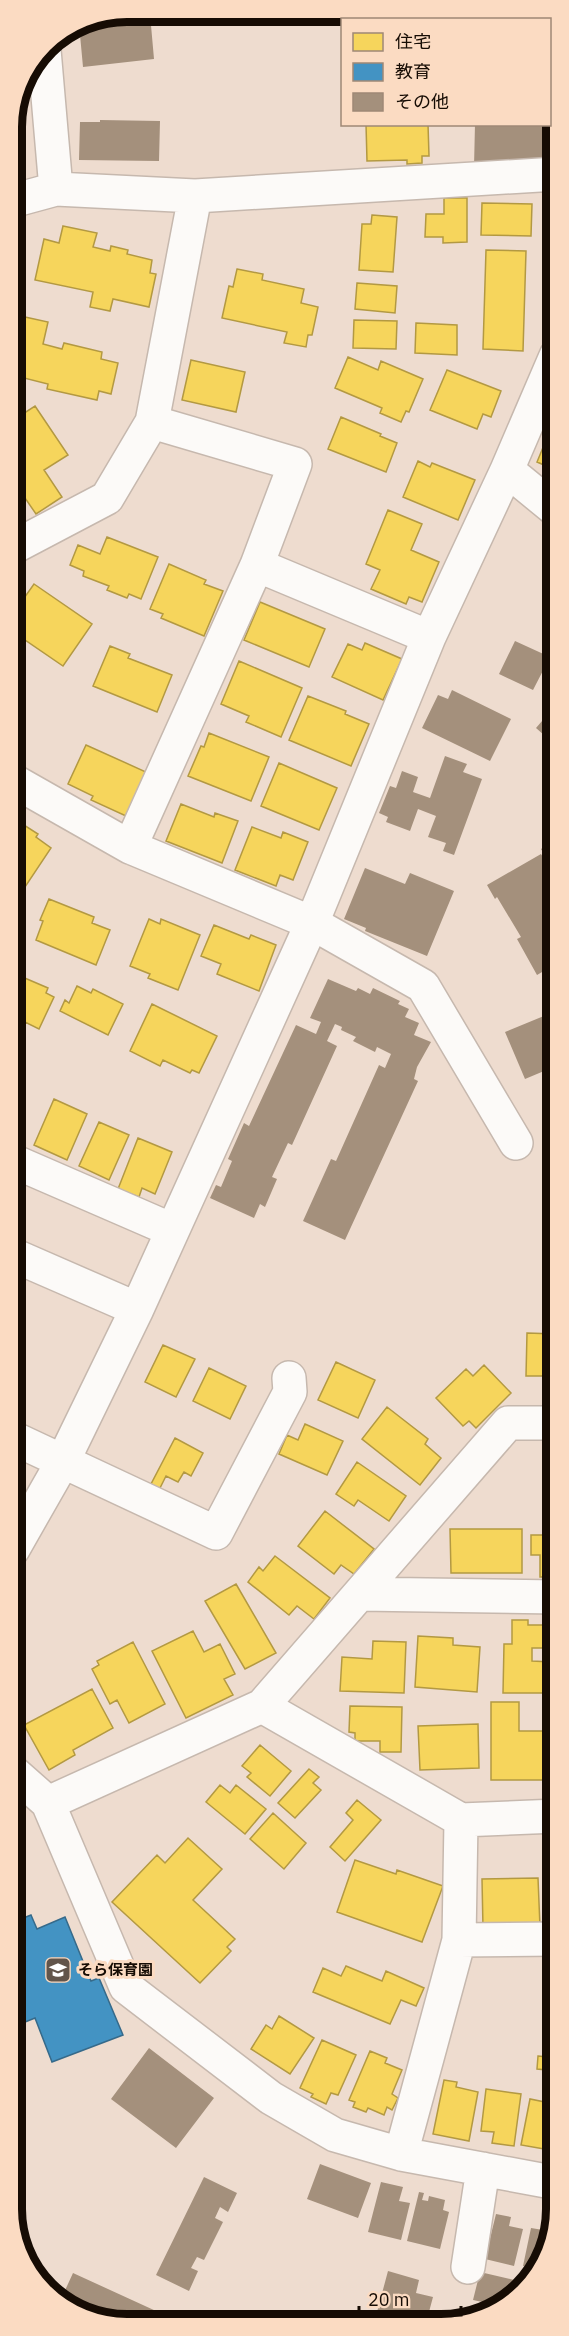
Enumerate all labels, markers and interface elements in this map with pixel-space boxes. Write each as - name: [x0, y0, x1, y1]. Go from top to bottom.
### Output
- legend: [341, 18, 551, 126]
- text: 住宅: [395, 30, 431, 53]
- text: 教育: [395, 60, 431, 83]
- text: その他: [395, 90, 449, 113]
- school or university icon: そら保育園: [43, 1955, 73, 1985]
- place label: そら保育園: [78, 1960, 153, 1979]
- scale bar: [359, 2279, 461, 2317]
- text: 20 m: [368, 2288, 410, 2311]

